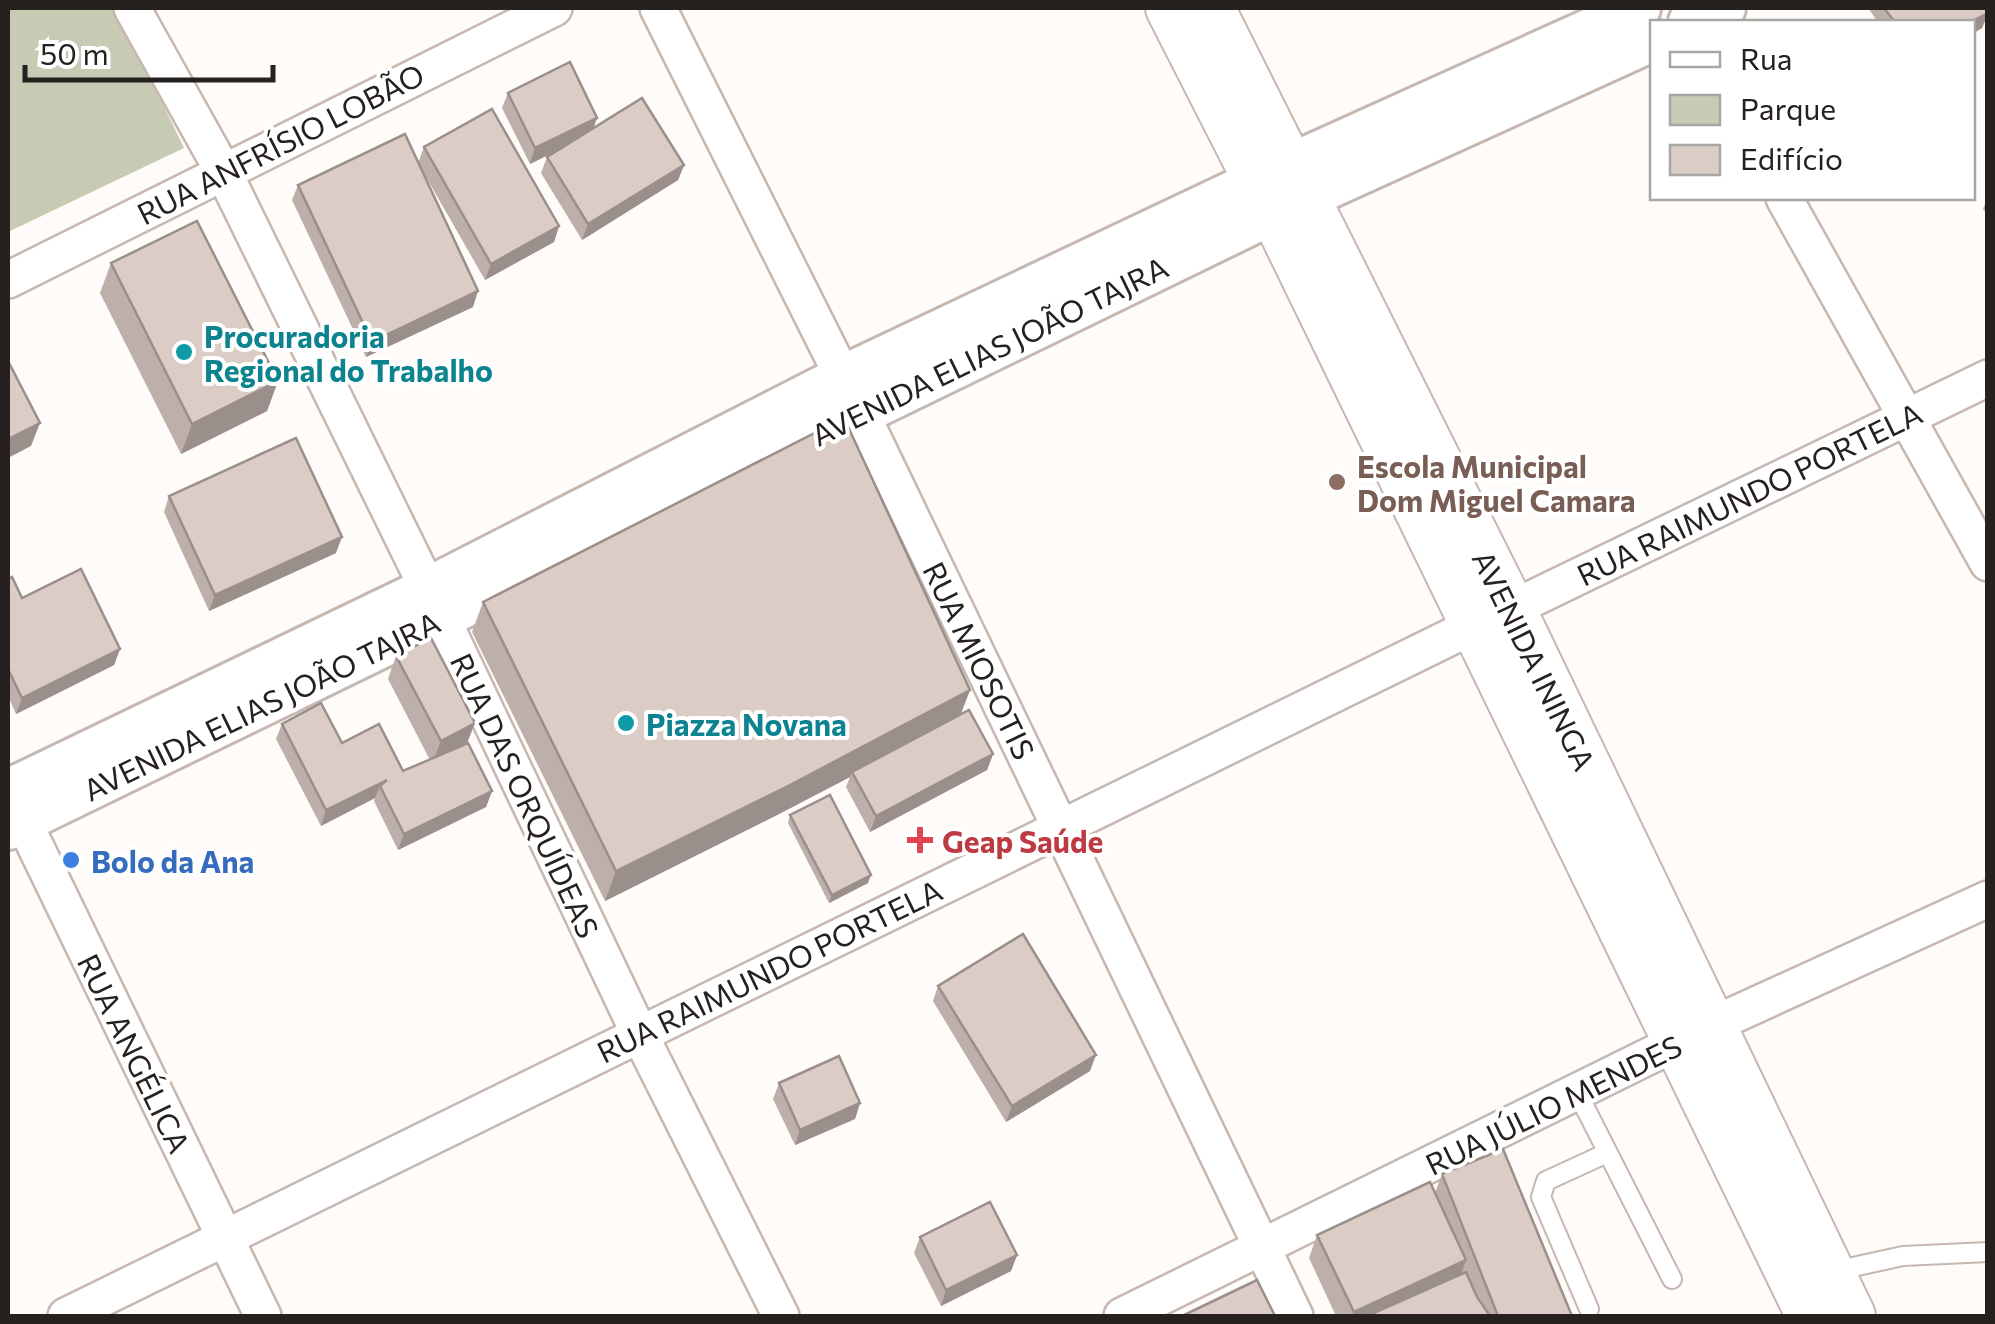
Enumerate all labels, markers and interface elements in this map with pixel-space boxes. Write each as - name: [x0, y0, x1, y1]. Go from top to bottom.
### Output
- scale bar: [25, 20, 272, 82]
- legend: [1650, 20, 1975, 200]
- text: 50 m: [40, 34, 109, 71]
- text: Rua: [1740, 39, 1792, 76]
- street label: RUA ANFRÍSIO LOBÃO: [130, 55, 430, 231]
- text: Parque: [1740, 89, 1836, 126]
- text: Edifício: [1740, 139, 1843, 176]
- street label: AVENIDA ELIAS JOÃO TAJRA: [805, 247, 1173, 453]
- place label: Procuradoria Regional do Trabalho: [204, 317, 493, 388]
- marker: Procuradoria Regional do Trabalho: [173, 341, 195, 363]
- street label: RUA RAIMUNDO PORTELA: [1570, 393, 1928, 593]
- place label: Escola Municipal Dom Miguel Camara: [1357, 447, 1636, 518]
- marker: Escola Municipal Dom Miguel Camara: [1326, 471, 1348, 493]
- street label: AVENIDA ININGA: [1466, 544, 1604, 776]
- street label: RUA MIOSOTIS: [916, 555, 1044, 765]
- street label: AVENIDA ELIAS JOÃO TAJRA: [77, 602, 445, 808]
- street label: RUA DAS ORQUÍDEAS: [444, 647, 608, 943]
- place label: Piazza Novana: [646, 705, 847, 742]
- marker: Piazza Novana: [615, 712, 637, 734]
- place label: Geap Saúde: [942, 822, 1103, 859]
- marker: Geap Saúde: [907, 827, 933, 853]
- place label: Bolo da Ana: [91, 842, 254, 879]
- marker: Bolo da Ana: [60, 849, 82, 871]
- street label: RUA RAIMUNDO PORTELA: [590, 870, 948, 1070]
- street label: RUA ANGÉLICA: [71, 947, 199, 1159]
- street label: RUA JÚLIO MENDES: [1419, 1026, 1687, 1182]

